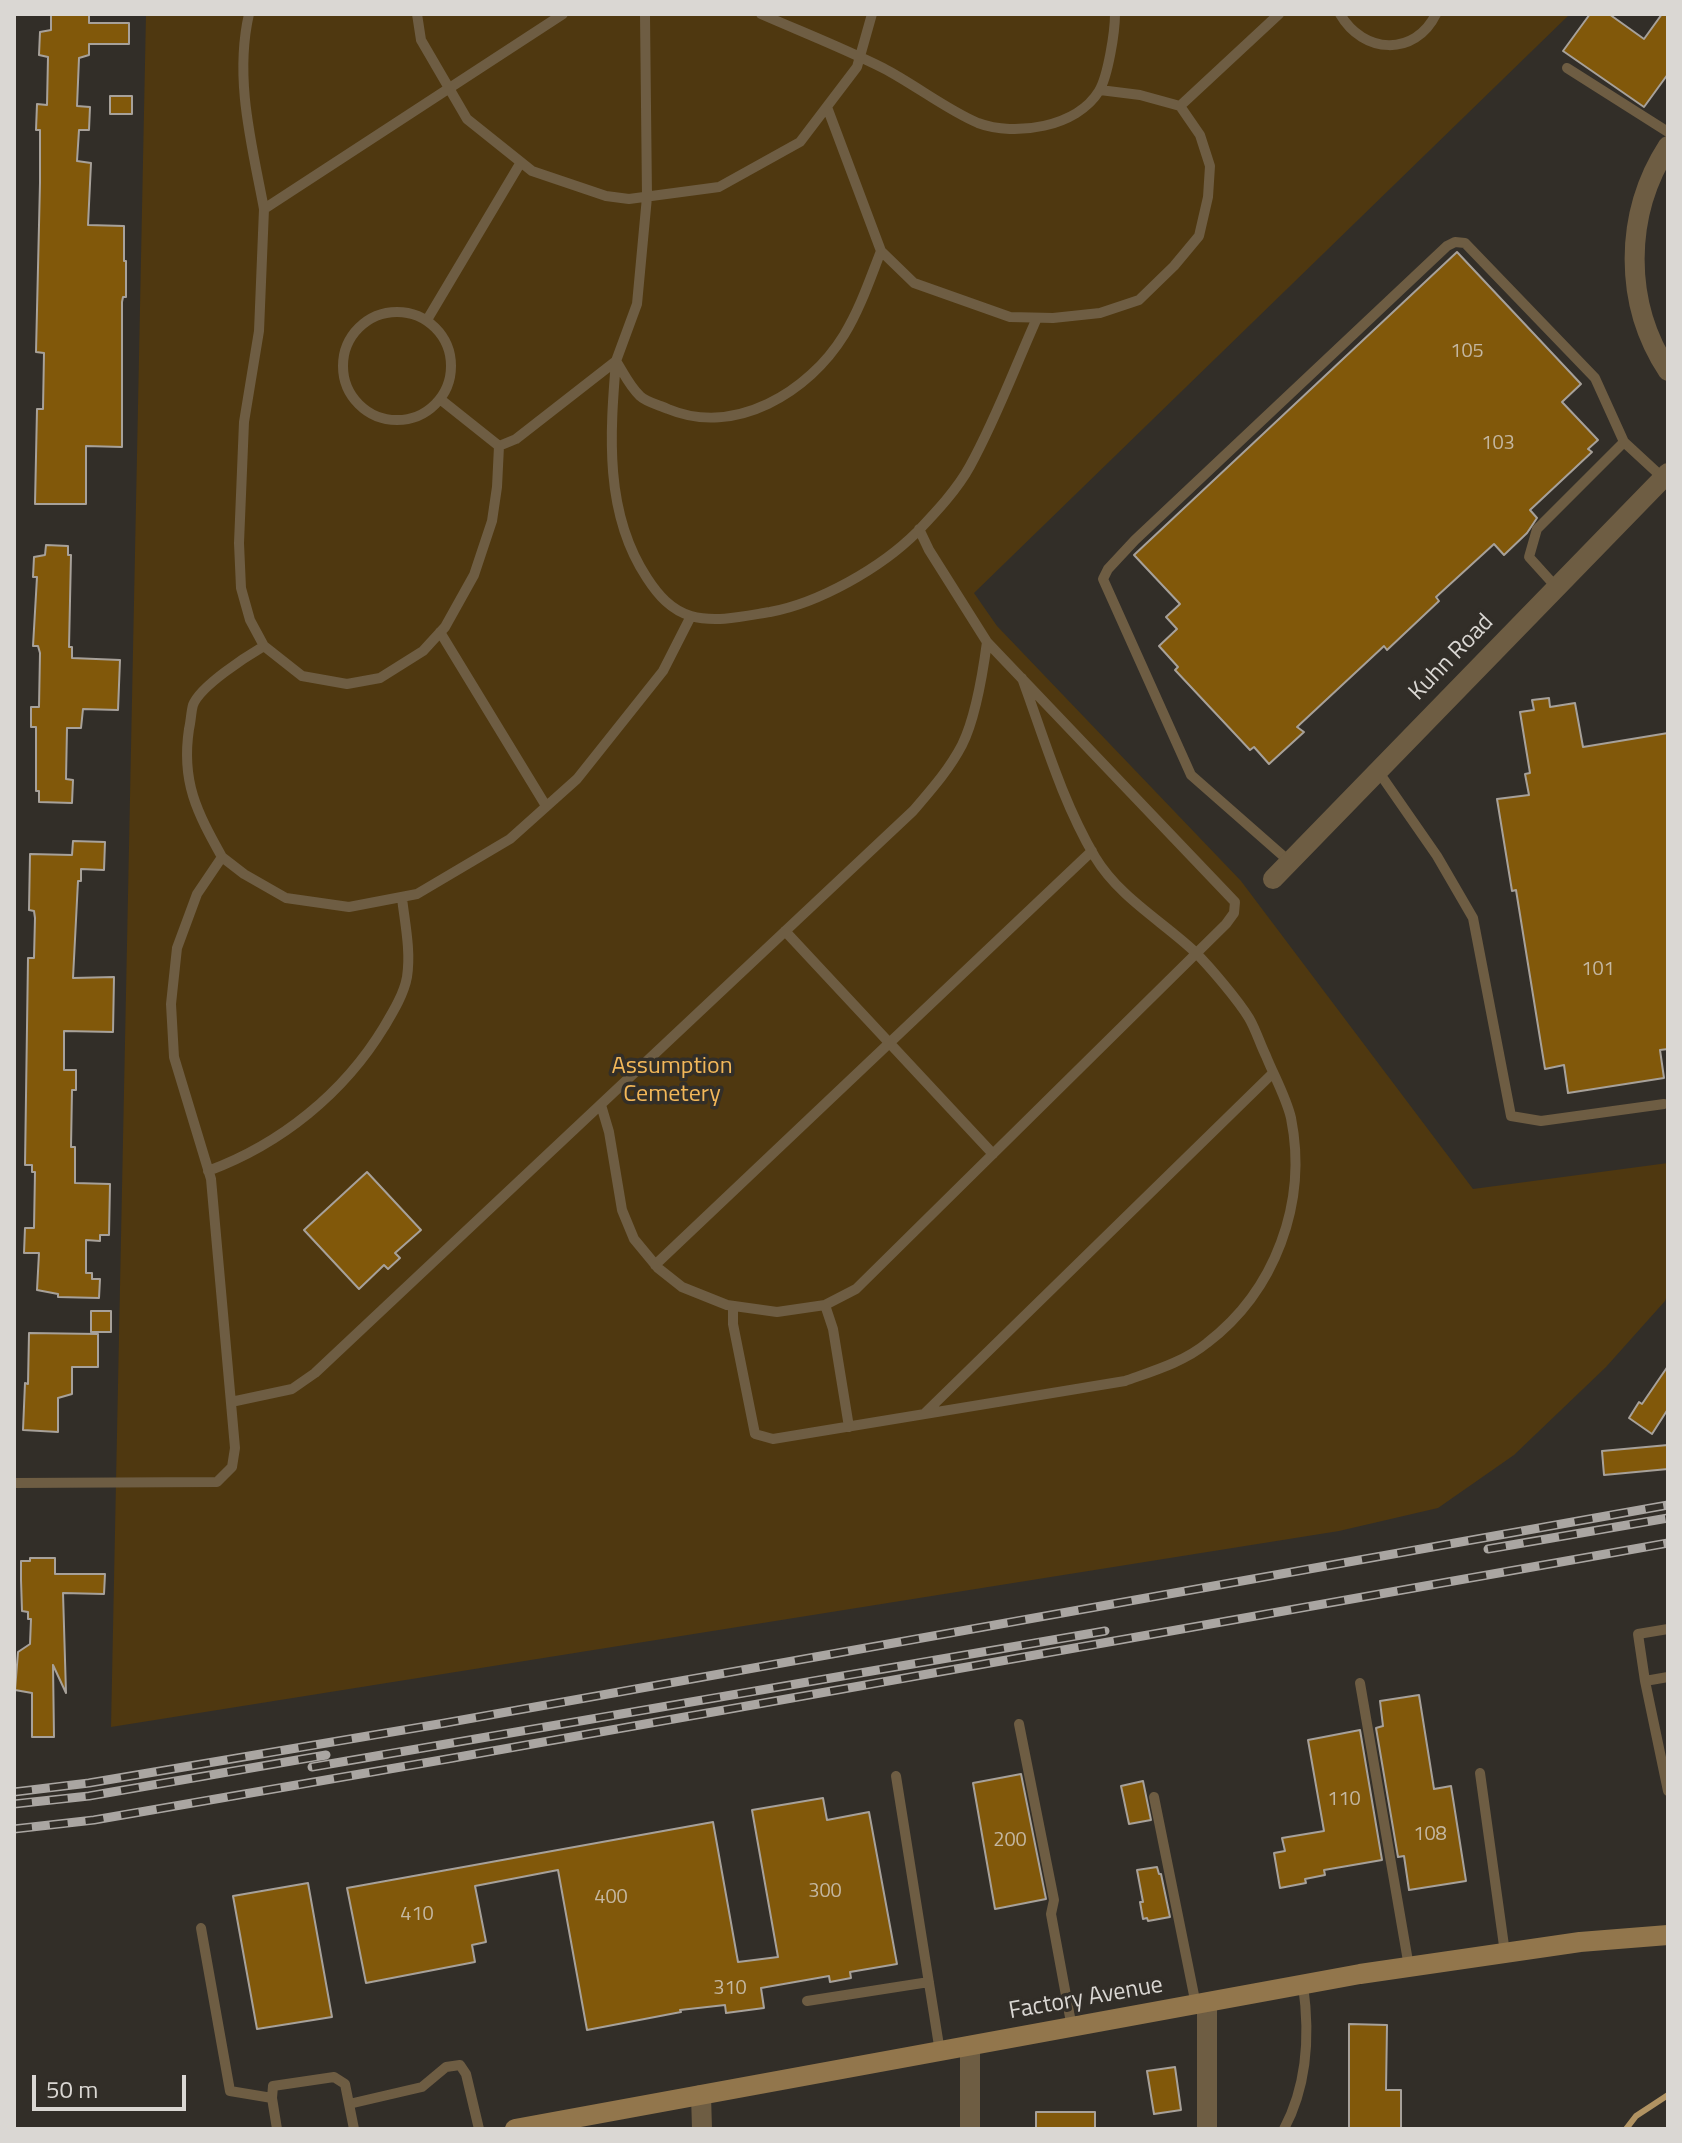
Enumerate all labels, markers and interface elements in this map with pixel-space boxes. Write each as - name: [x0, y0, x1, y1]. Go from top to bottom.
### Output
- house number: 105: [1450, 340, 1484, 364]
- house number: 103: [1481, 432, 1515, 456]
- street label: Kuhn Road: [1404, 609, 1500, 707]
- house number: 101: [1581, 958, 1615, 982]
- park label: Assumption Cemetery: [611, 1053, 733, 1109]
- house number: 110: [1327, 1788, 1361, 1812]
- house number: 108: [1413, 1823, 1447, 1847]
- house number: 200: [993, 1829, 1027, 1853]
- house number: 300: [808, 1880, 842, 1904]
- house number: 400: [594, 1886, 628, 1910]
- house number: 410: [400, 1903, 434, 1927]
- street label: Factory Avenue: [1007, 1971, 1165, 2027]
- house number: 310: [713, 1977, 747, 2001]
- scale bar: [36, 2059, 190, 2109]
- text: 50 m: [46, 2071, 98, 2107]

